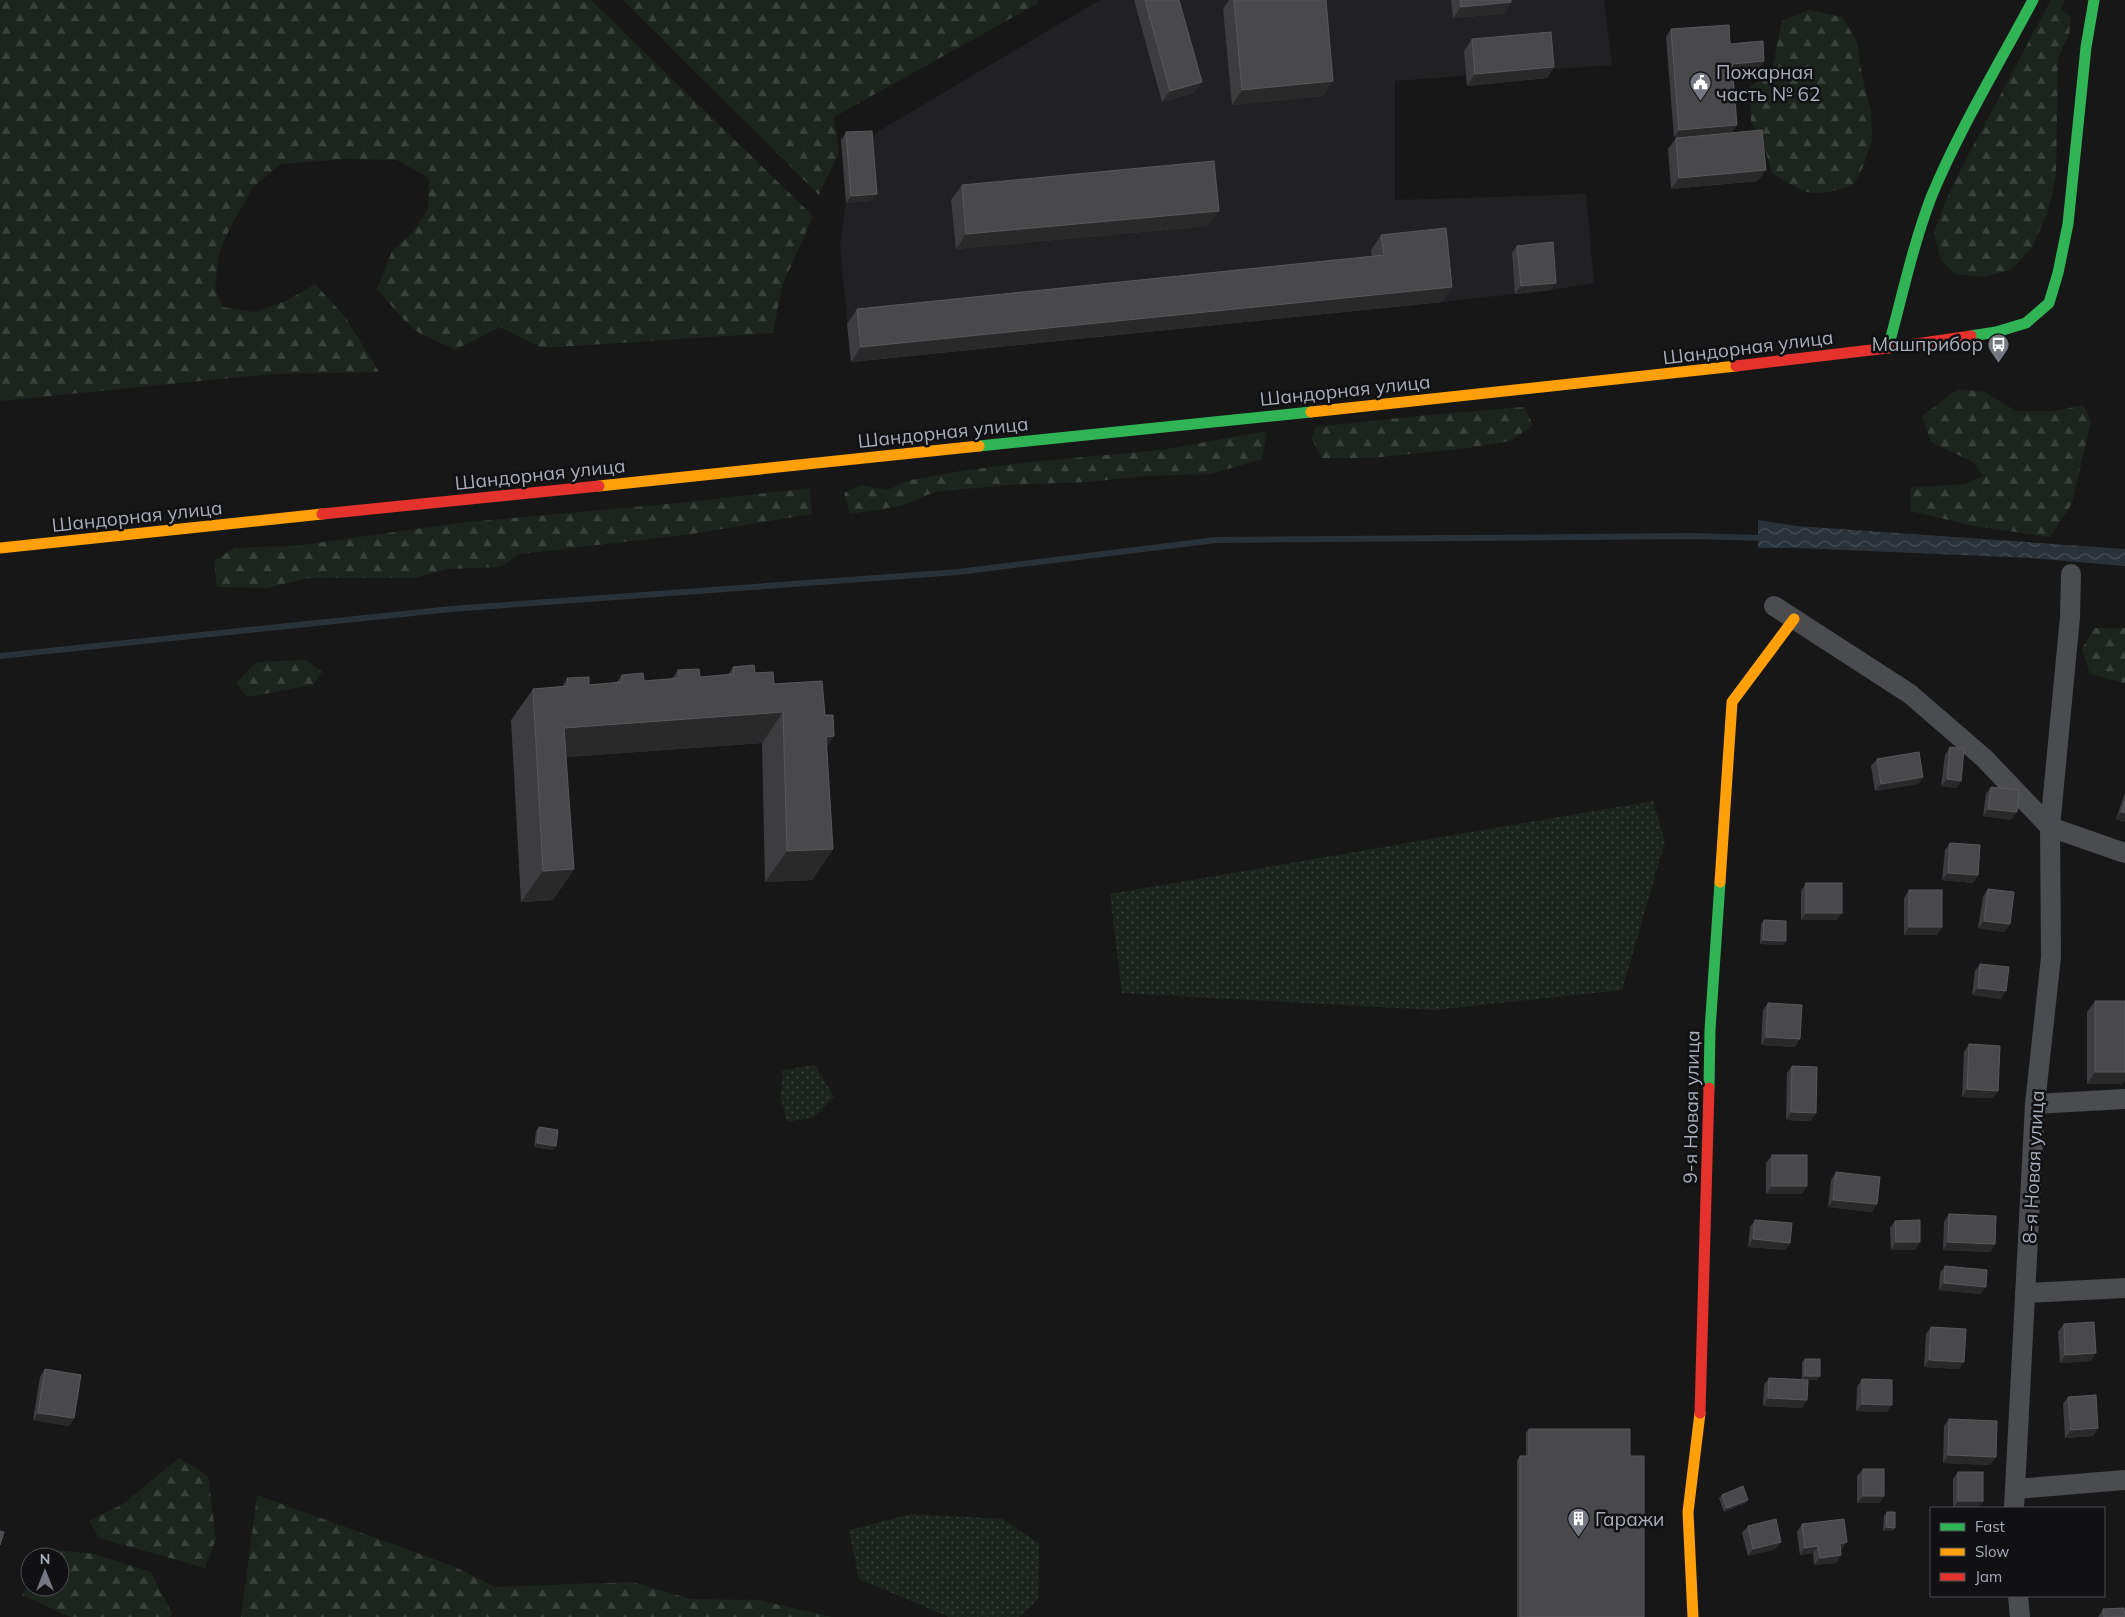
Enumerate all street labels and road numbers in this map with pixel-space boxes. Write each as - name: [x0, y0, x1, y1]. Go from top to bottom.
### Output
- street label: Шандорная улица: [1661, 325, 1835, 369]
- street label: Шандорная улица: [1259, 369, 1431, 411]
- street label: Шандорная улица: [857, 411, 1029, 453]
- street label: Шандорная улица: [454, 453, 626, 495]
- street label: Шандорная улица: [51, 495, 223, 537]
- street label: 9-я Новая улица: [1678, 1030, 1704, 1184]
- street label: 8-я Новая улица: [2017, 1090, 2049, 1244]

